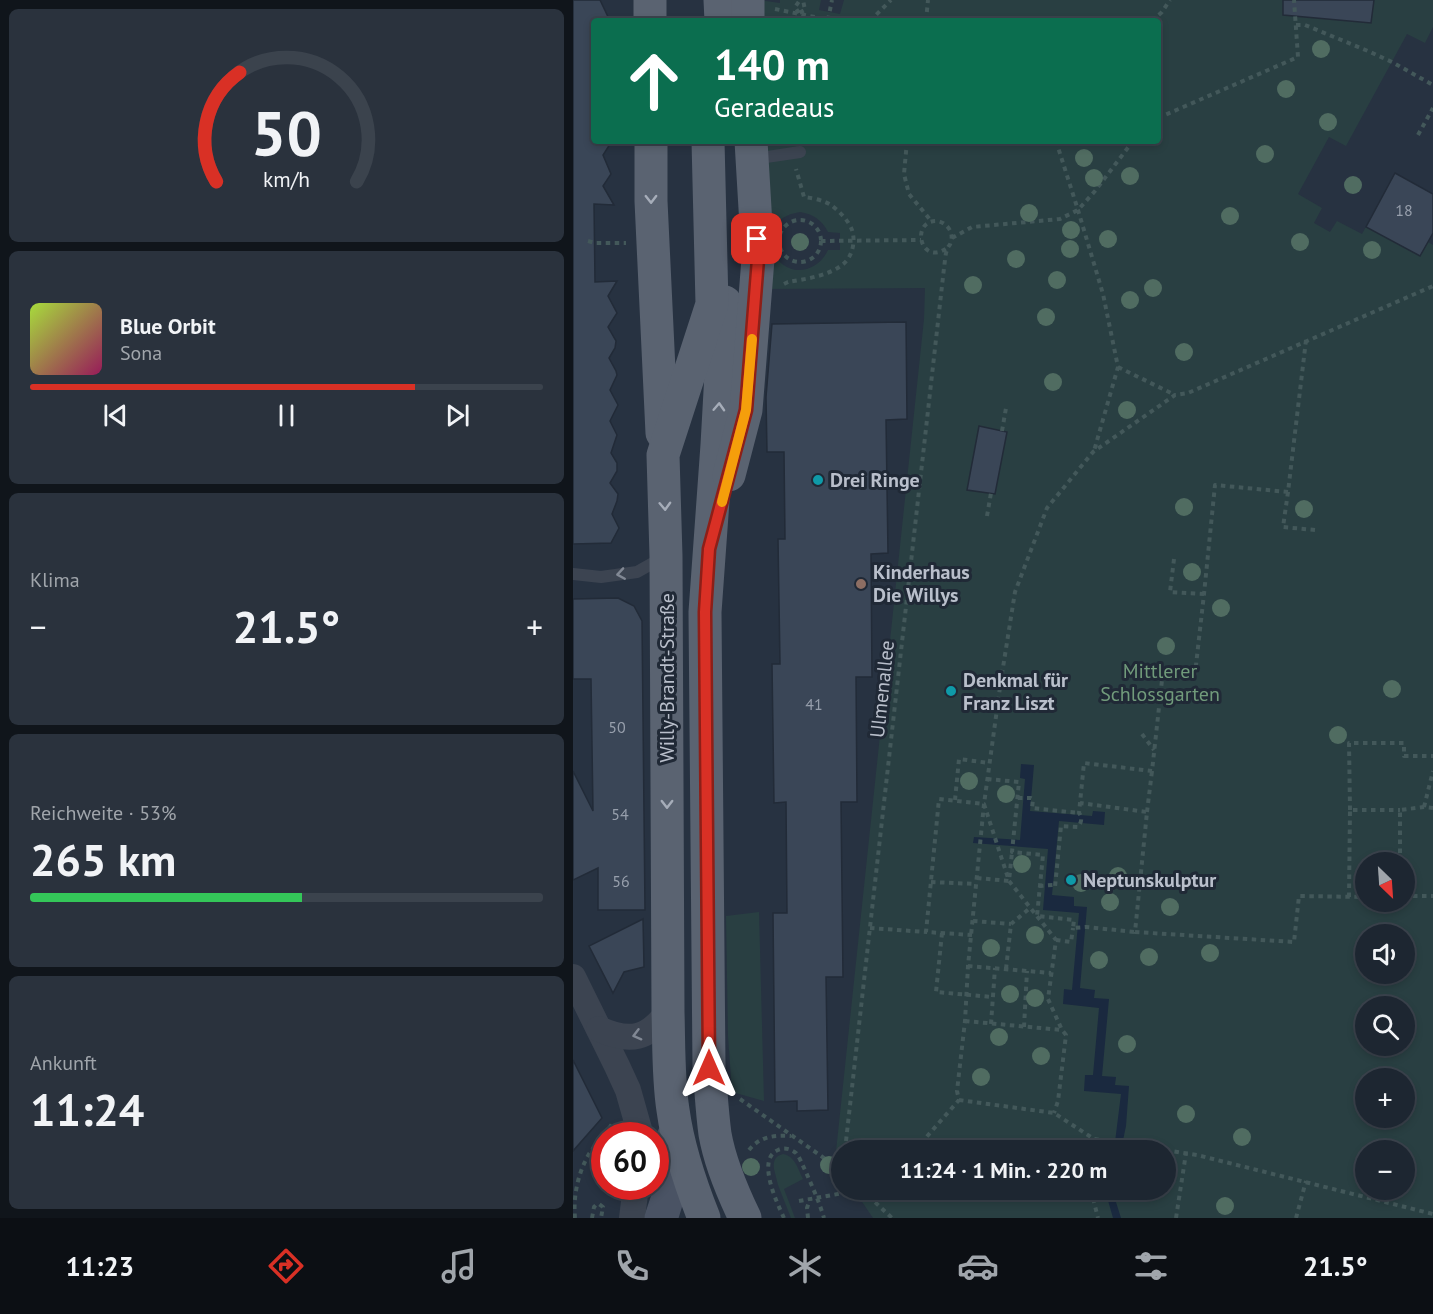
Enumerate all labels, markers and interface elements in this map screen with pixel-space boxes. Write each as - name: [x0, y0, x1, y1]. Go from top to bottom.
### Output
- text: 140 m: [714, 37, 830, 92]
- icon: ahead: [615, 42, 693, 120]
- text: Geradeaus: [714, 90, 834, 124]
- text: 50: [251, 93, 322, 174]
- text: km/h: [263, 166, 310, 194]
- one-way arrow: [645, 195, 658, 204]
- house number: 18: [1395, 200, 1413, 220]
- pin: [731, 213, 782, 264]
- icon: arrive: [740, 222, 773, 255]
- text: Blue Orbit: [120, 312, 216, 340]
- text: Sona: [120, 340, 162, 366]
- icon: previous: [99, 399, 132, 432]
- icon: pause: [270, 399, 303, 432]
- icon: next: [441, 399, 474, 432]
- one-way arrow: [712, 402, 725, 412]
- place label: Drei Ringe: [830, 467, 920, 493]
- marker: Drei Ringe: [811, 473, 825, 487]
- one-way arrow: [658, 501, 671, 510]
- place label: Kinderhaus Die Willys: [873, 559, 970, 608]
- text: Klima: [30, 567, 80, 593]
- one-way arrow: [617, 567, 627, 580]
- marker: Kinderhaus Die Willys: [854, 577, 868, 591]
- street label: Willy-Brandt-Straße: [654, 593, 680, 763]
- text: 21.5°: [233, 597, 340, 655]
- text: −: [30, 605, 47, 648]
- text: +: [526, 605, 543, 648]
- street label: Ulmenallee: [864, 639, 900, 739]
- park label: Mittlerer Schlossgarten: [1100, 658, 1220, 707]
- place label: Denkmal für Franz Liszt: [963, 667, 1068, 716]
- marker: Denkmal für Franz Liszt: [944, 684, 958, 698]
- house number: 41: [805, 694, 823, 714]
- house number: 50: [608, 717, 626, 737]
- one-way arrow: [661, 799, 673, 808]
- text: Reichweite · 53%: [30, 800, 176, 826]
- house number: 54: [611, 804, 629, 824]
- text: 265 km: [30, 830, 176, 888]
- north arrow: [1355, 852, 1415, 912]
- map controls: [1355, 852, 1415, 1200]
- place label: Neptunskulptur: [1083, 867, 1216, 893]
- house number: 56: [612, 871, 630, 891]
- marker: Neptunskulptur: [1064, 873, 1078, 887]
- button: sound: [1355, 924, 1415, 984]
- button: search: [1355, 996, 1415, 1056]
- one-way arrow: [632, 1027, 642, 1040]
- position arrow: [677, 1036, 741, 1100]
- text: Ankunft: [30, 1050, 97, 1076]
- button: +: [1355, 1068, 1415, 1128]
- text: 11:24: [30, 1080, 144, 1138]
- speed limit sign: 60: [591, 1122, 669, 1200]
- button: −: [1355, 1140, 1415, 1200]
- text: 11:24 · 1 Min. · 220 m: [900, 1156, 1107, 1184]
- icon: directions: [265, 1245, 307, 1287]
- icon: music: [438, 1245, 480, 1287]
- icon: phone: [611, 1245, 653, 1287]
- icon: climate: [784, 1245, 826, 1287]
- icon: car: [957, 1245, 999, 1287]
- icon: filters: [1130, 1245, 1172, 1287]
- text: 11:23: [66, 1249, 134, 1283]
- text: 21.5°: [1303, 1249, 1367, 1283]

